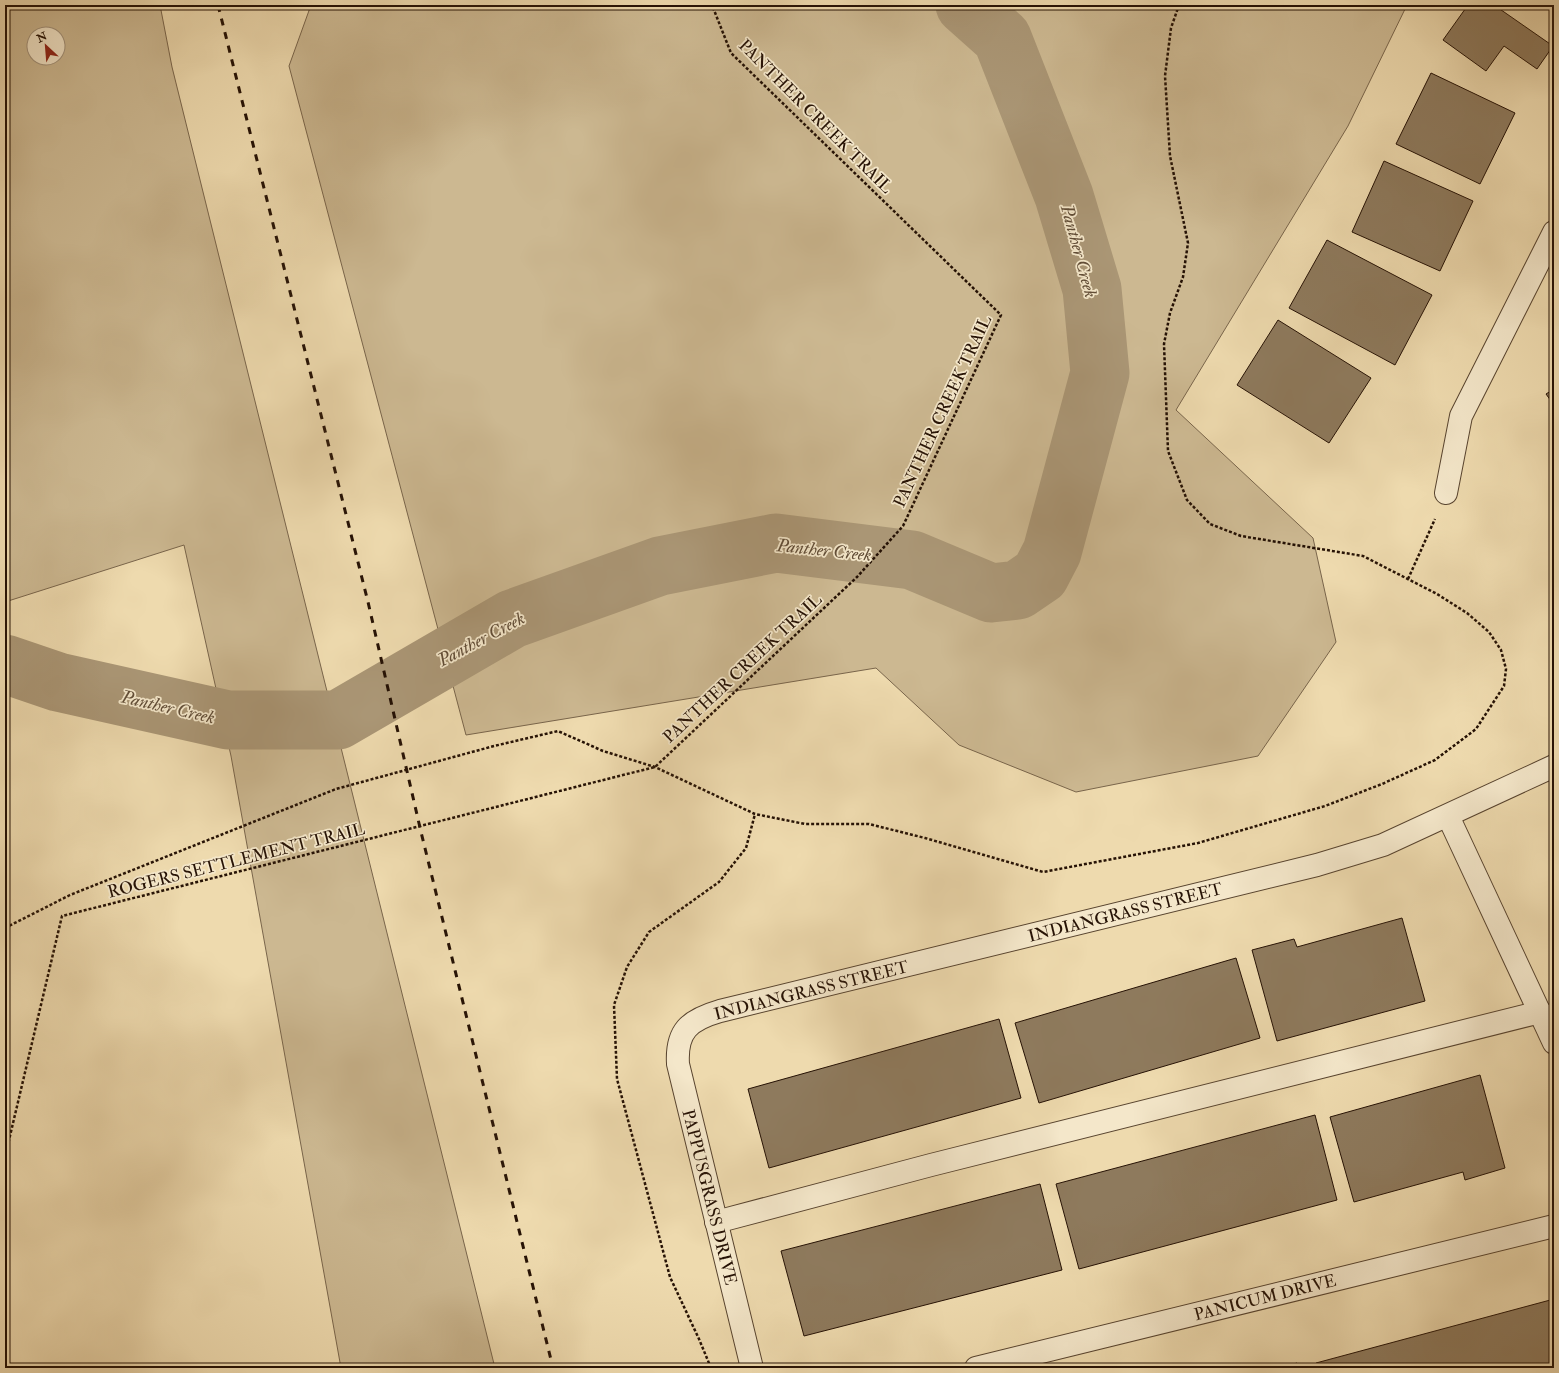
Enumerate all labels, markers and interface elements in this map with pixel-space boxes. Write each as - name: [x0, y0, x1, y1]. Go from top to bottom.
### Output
- north arrow: [26, 26, 66, 66]
- text: N: [34, 29, 50, 46]
- street label: PANTHER CREEK TRAIL: [734, 35, 898, 198]
- water label: Panther Creek: [1055, 201, 1102, 300]
- street label: PANTHER CREEK TRAIL: [889, 311, 997, 511]
- water label: Panther Creek: [774, 534, 873, 567]
- street label: PANTHER CREEK TRAIL: [659, 589, 827, 747]
- water label: Panther Creek: [433, 607, 529, 672]
- water label: Panther Creek: [118, 685, 217, 729]
- street label: ROGERS SETTLEMENT TRAIL: [105, 818, 367, 903]
- street label: INDIANGRASS STREET: [1026, 878, 1225, 947]
- street label: INDIANGRASS STREET: [712, 956, 911, 1025]
- street label: PAPPUSGRASS DRIVE: [677, 1107, 742, 1287]
- street label: PANICUM DRIVE: [1192, 1270, 1338, 1325]

